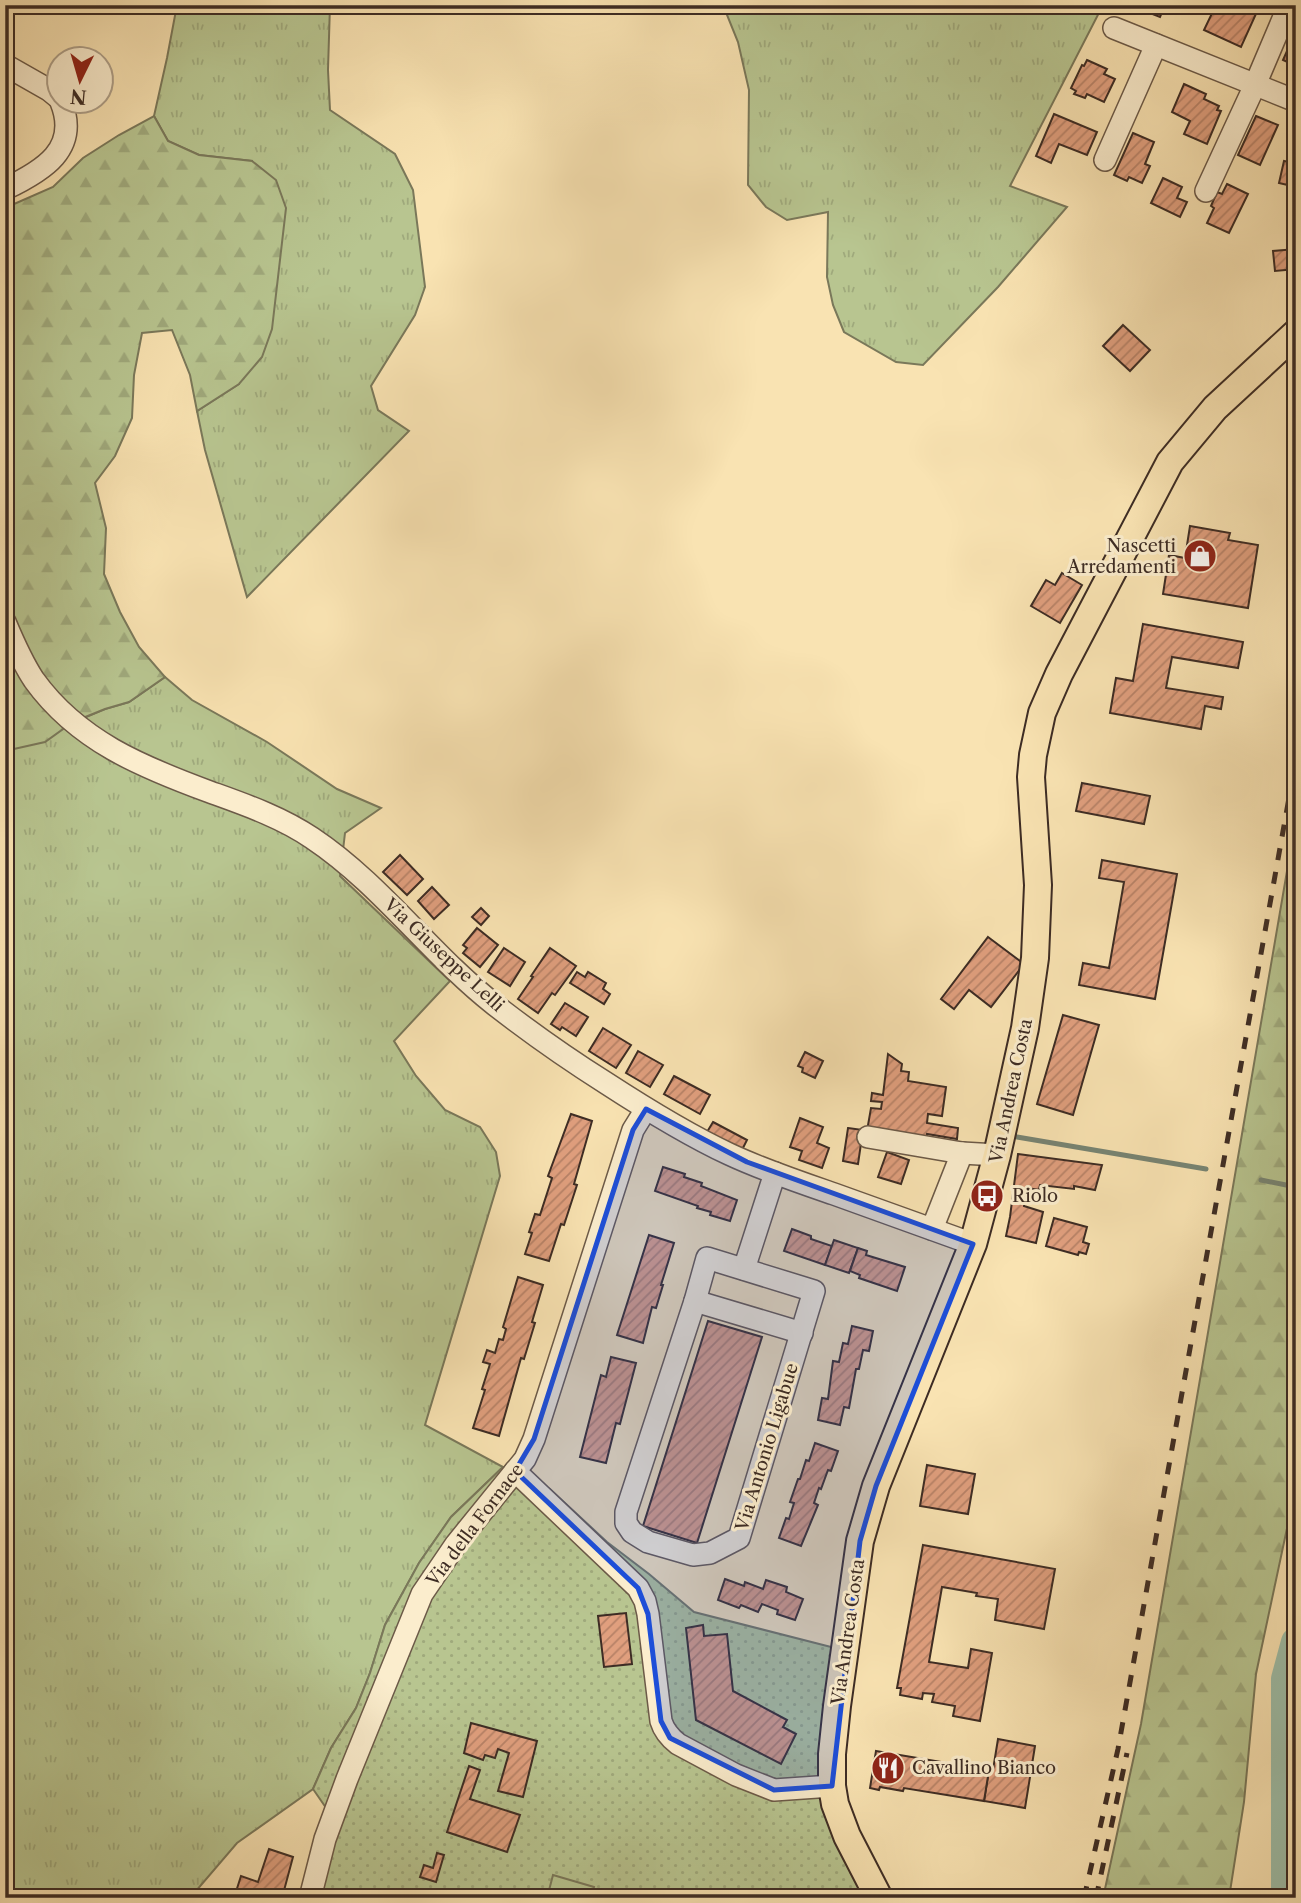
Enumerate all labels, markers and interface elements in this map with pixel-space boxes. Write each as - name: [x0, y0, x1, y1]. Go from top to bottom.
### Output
- north arrow: [46, 46, 116, 116]
- text: N: [69, 84, 88, 109]
- place label: Nascetti Arredamenti: [1066, 535, 1177, 578]
- shop icon: Nascetti Arredamenti: [1181, 537, 1219, 575]
- street label: Via Giuseppe Lelli: [378, 893, 509, 1017]
- street label: Via Andrea Costa: [985, 1016, 1037, 1166]
- bus stop icon: Riolo: [968, 1177, 1006, 1215]
- place label: Riolo: [1012, 1185, 1058, 1207]
- street label: Via Antonio Ligabue: [731, 1360, 803, 1535]
- street label: Via della Fornace: [421, 1459, 528, 1592]
- street label: Via Andrea Costa: [827, 1557, 869, 1707]
- restaurant icon: Cavallino Bianco: [869, 1749, 907, 1787]
- place label: Cavallino Bianco: [912, 1757, 1056, 1779]

